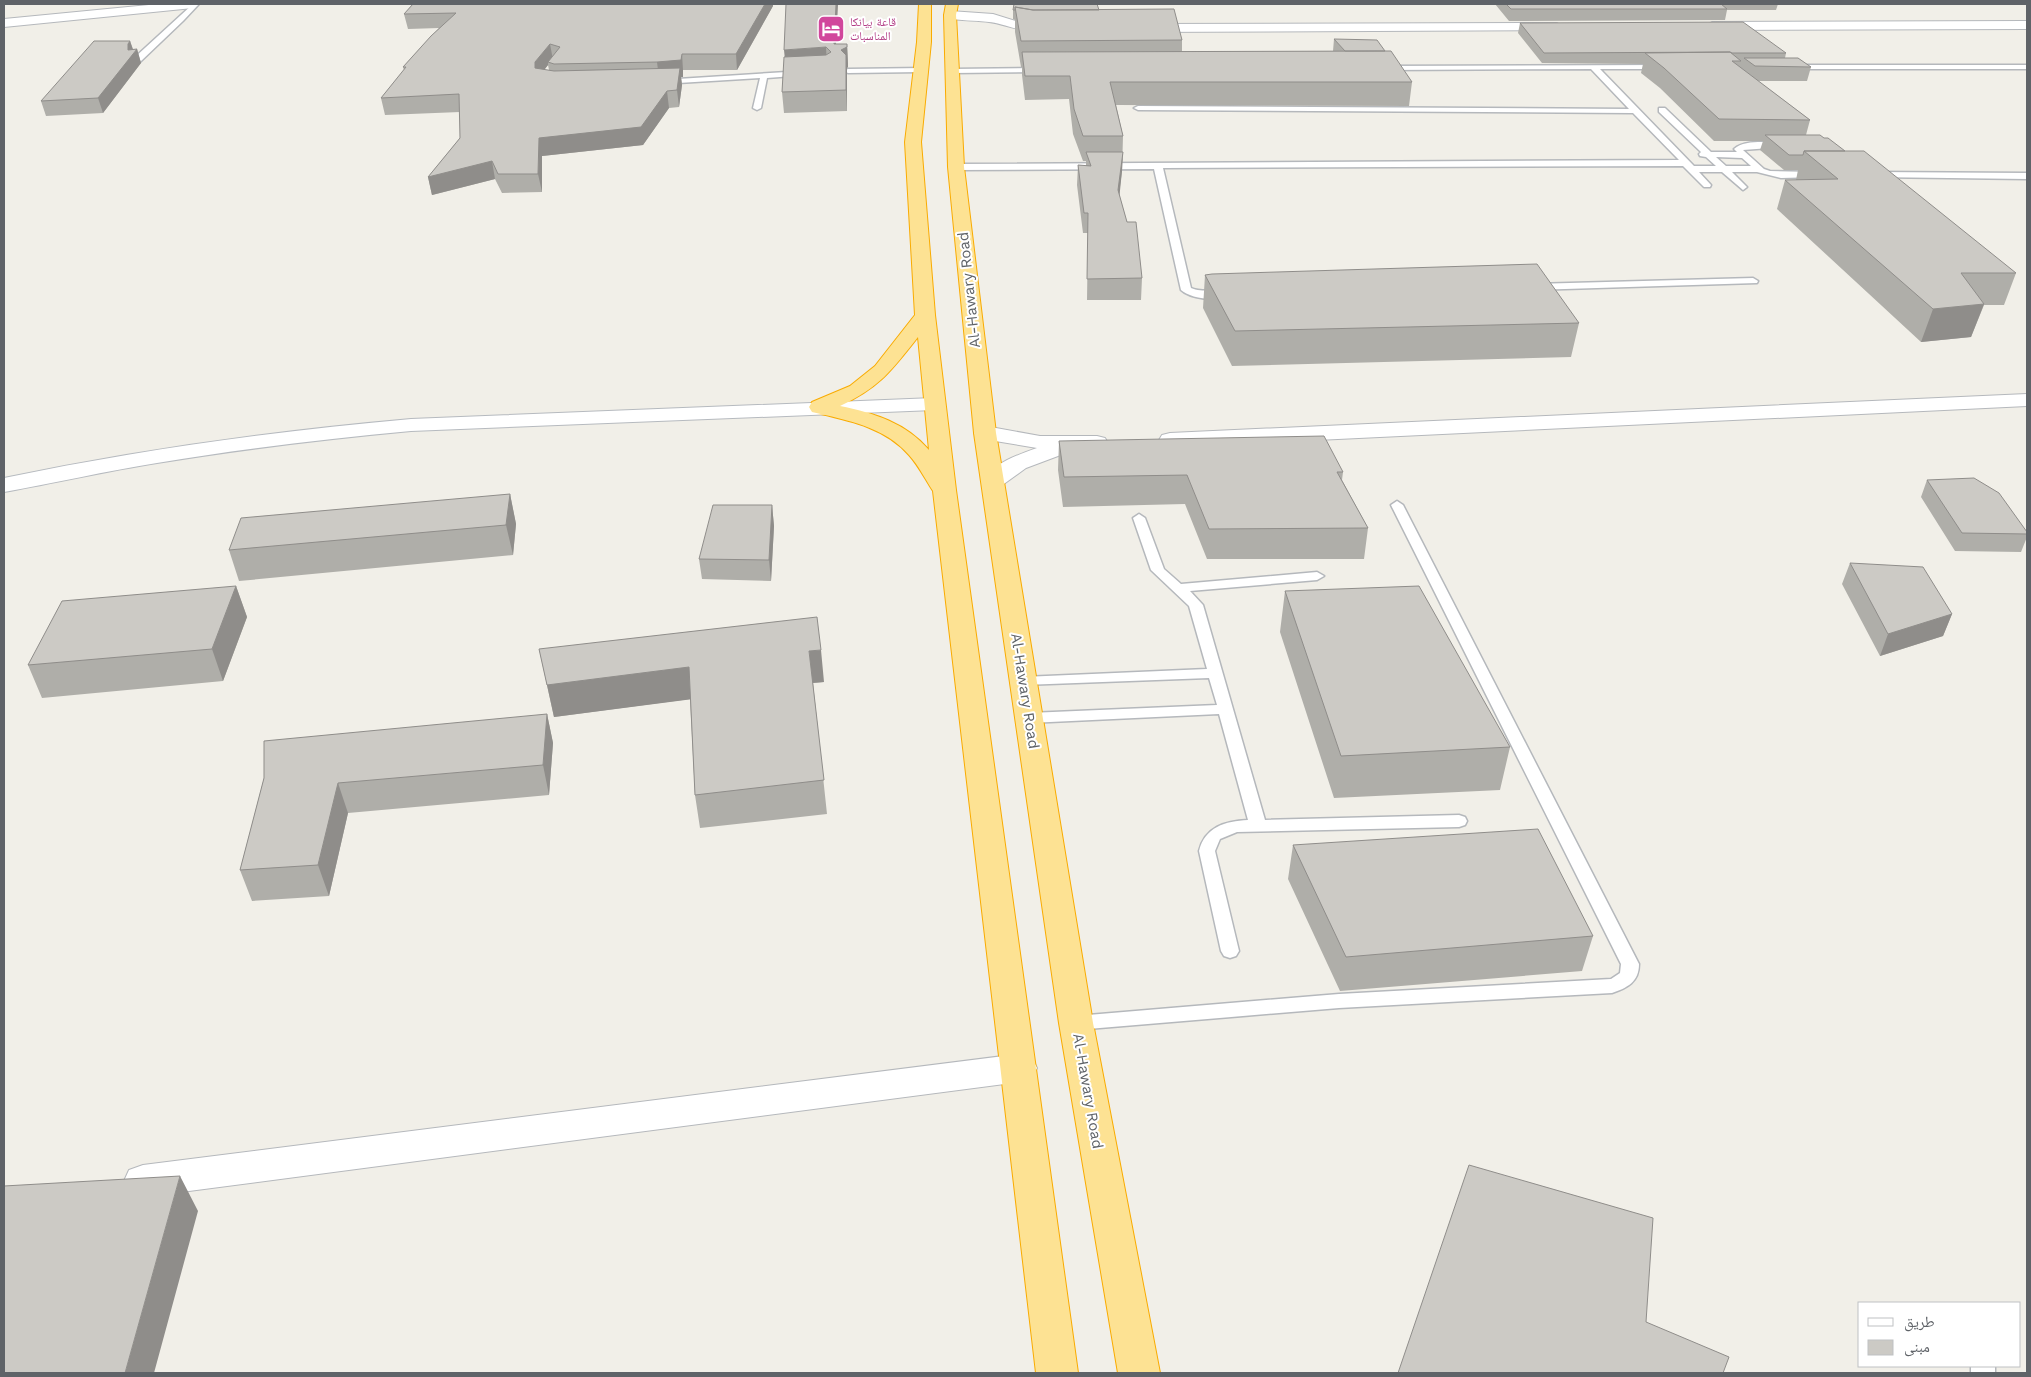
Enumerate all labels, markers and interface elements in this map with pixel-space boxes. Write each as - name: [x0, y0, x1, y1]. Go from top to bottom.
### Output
- hotel icon: قاعة بيانكا المناسبات: [816, 14, 846, 44]
- place label: قاعة بيانكا المناسبات: [850, 15, 896, 43]
- street label: Al-Hawary Road: [954, 231, 984, 349]
- street label: Al-Hawary Road: [1007, 632, 1043, 750]
- street label: Al-Hawary Road: [1069, 1032, 1107, 1150]
- legend: [1858, 1302, 2021, 1367]
- text: طريق: [1904, 1313, 1935, 1332]
- text: مبنى: [1904, 1338, 1930, 1357]

